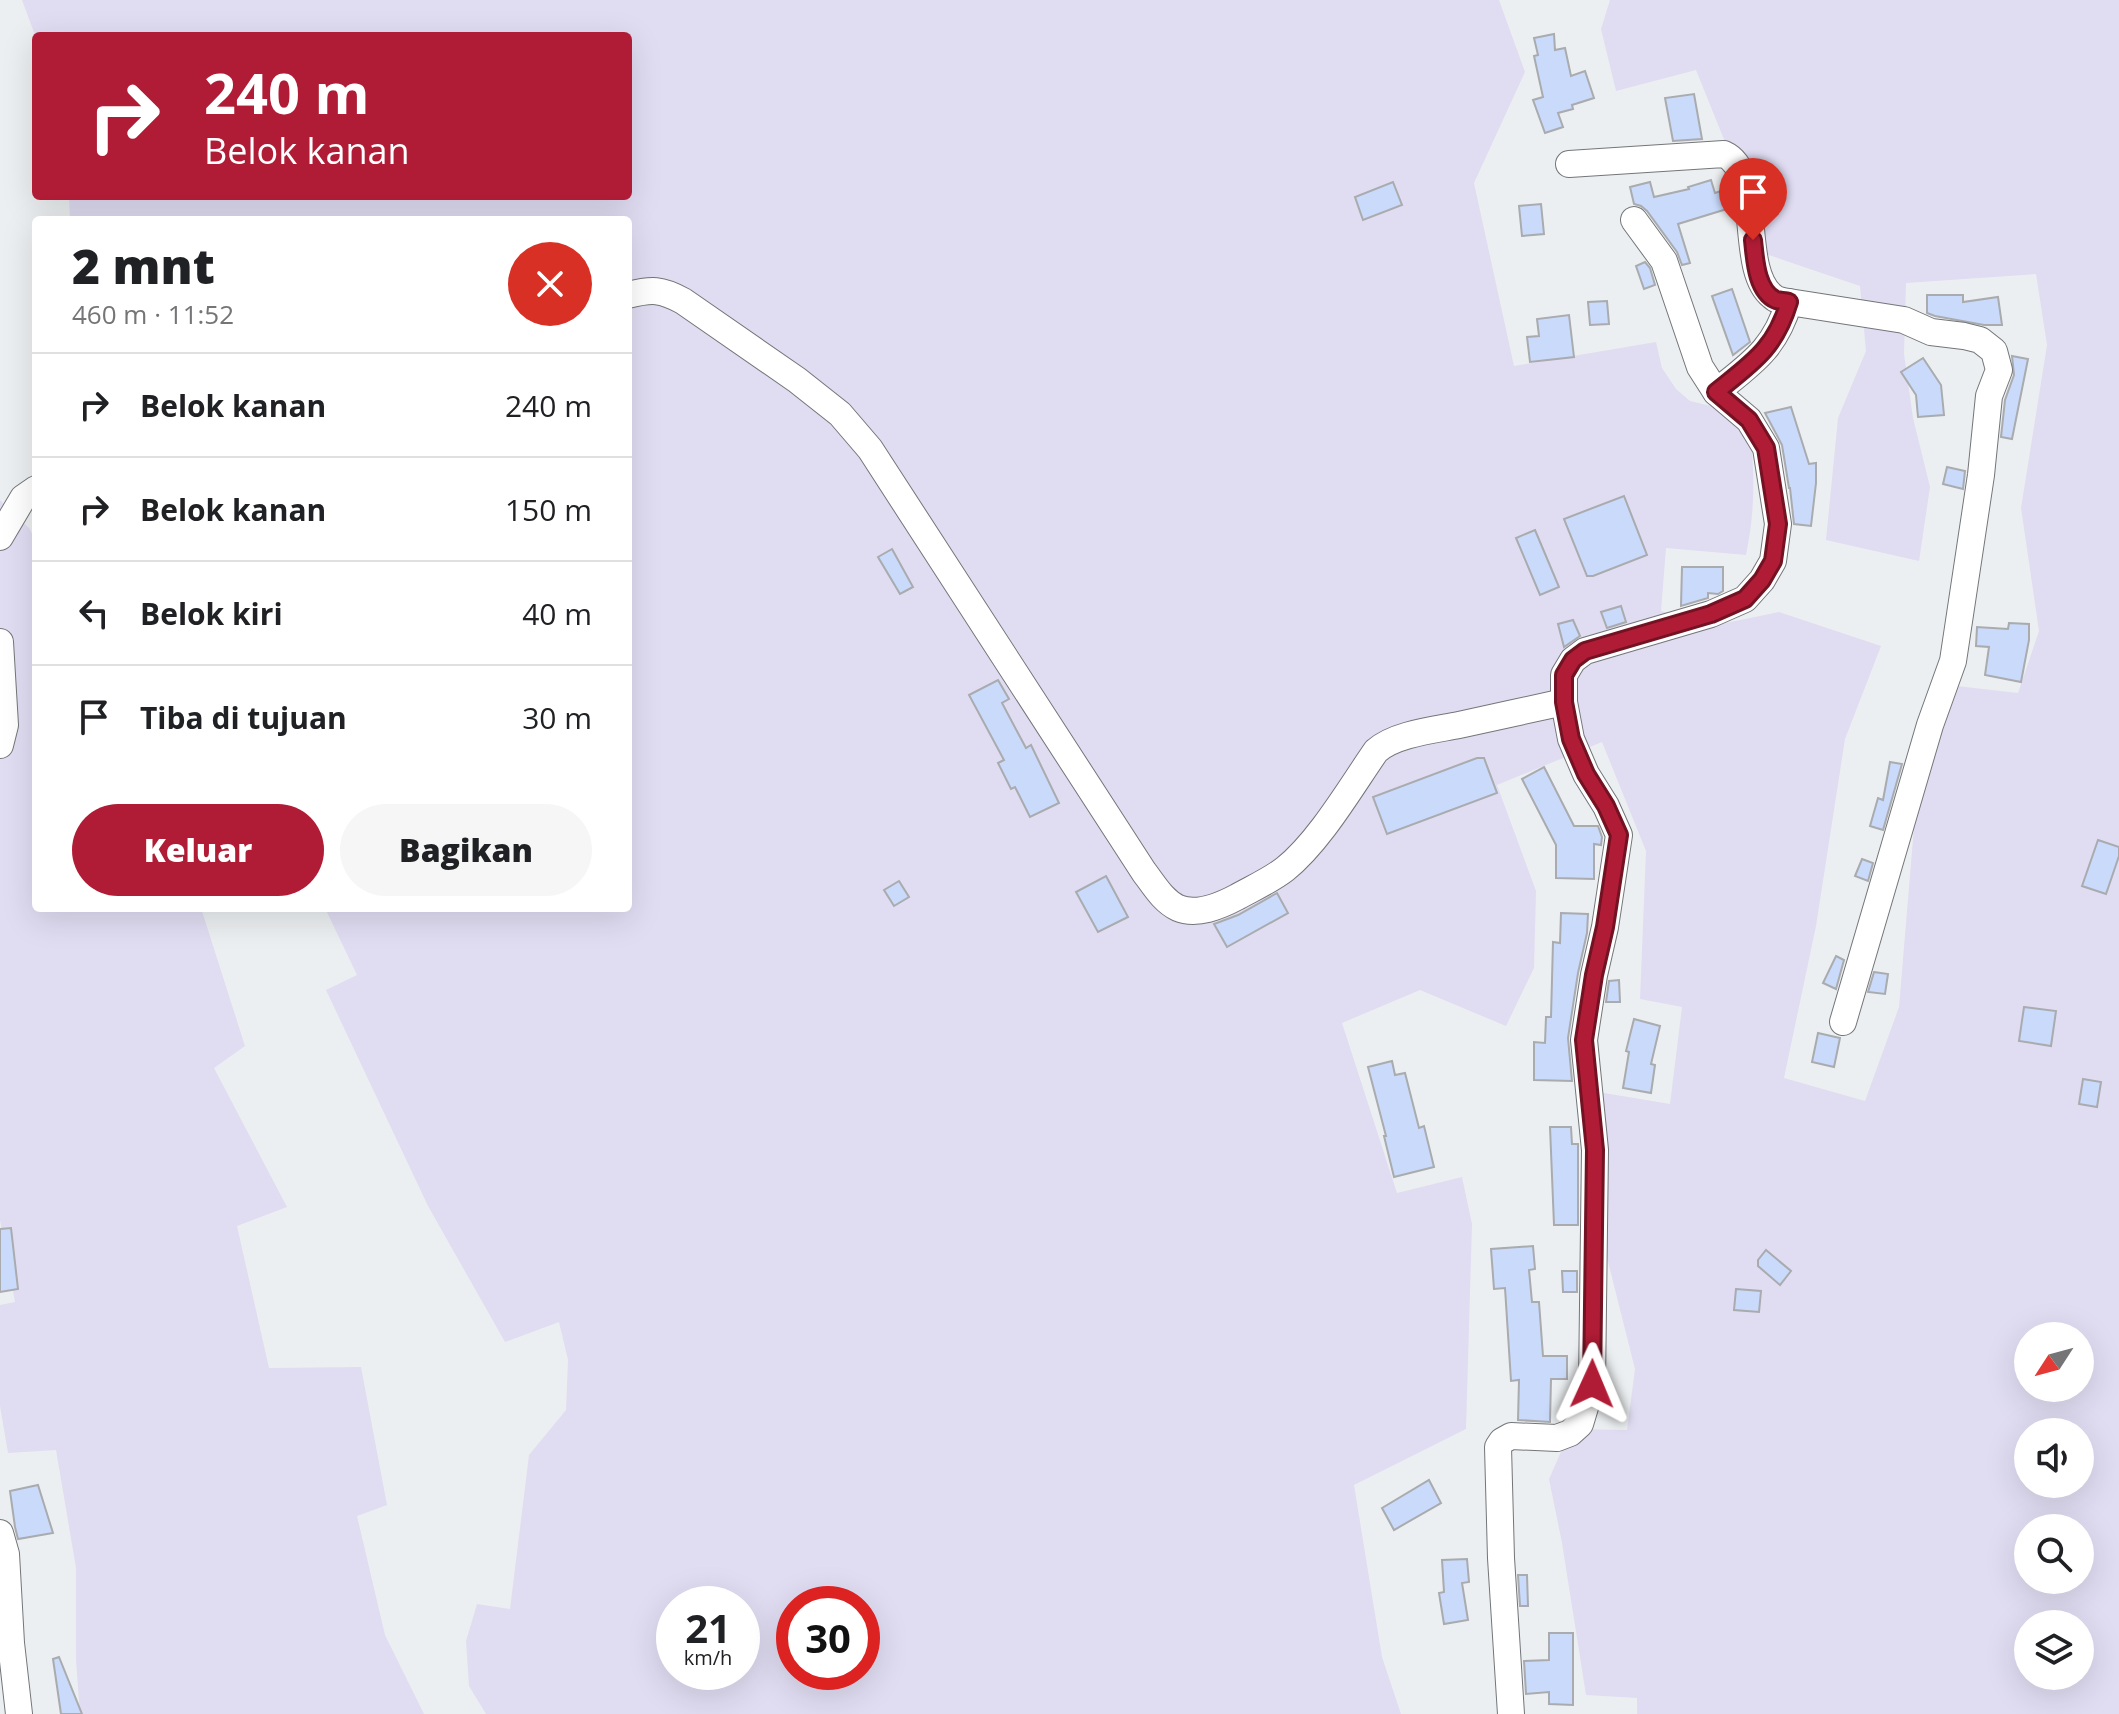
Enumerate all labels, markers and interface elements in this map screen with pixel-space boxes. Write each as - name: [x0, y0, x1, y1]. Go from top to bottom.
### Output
- text: 240 m: [204, 54, 370, 130]
- icon: right: [72, 64, 176, 168]
- text: Belok kanan: [204, 126, 410, 175]
- pin: [1719, 158, 1787, 240]
- icon: arrive: [1731, 170, 1775, 214]
- text: 2 mnt: [72, 233, 215, 298]
- button: close: [508, 242, 592, 326]
- text: 460 m · 11:52: [72, 296, 234, 332]
- icon: right: [72, 383, 116, 427]
- text: Belok kanan: [140, 385, 326, 426]
- text: 240 m: [505, 385, 592, 426]
- icon: right: [72, 487, 116, 531]
- text: Belok kanan: [140, 489, 326, 530]
- text: 150 m: [505, 489, 592, 530]
- icon: left: [72, 591, 116, 635]
- text: Belok kiri: [140, 593, 283, 634]
- text: 40 m: [522, 593, 592, 634]
- icon: arrive: [72, 695, 116, 739]
- text: Tiba di tujuan: [140, 697, 347, 738]
- text: 30 m: [522, 697, 592, 738]
- button: Keluar: [72, 804, 324, 896]
- button: Bagikan: [340, 804, 592, 896]
- north arrow: [2014, 1322, 2094, 1402]
- map controls: [2014, 1322, 2094, 1690]
- position arrow: [1550, 1342, 1634, 1426]
- button: sound: [2014, 1418, 2094, 1498]
- button: search: [2014, 1514, 2094, 1594]
- speed limit sign: 30: [776, 1586, 880, 1690]
- text: 21: [685, 1600, 731, 1655]
- button: layers: [2014, 1610, 2094, 1690]
- text: km/h: [684, 1644, 732, 1671]

